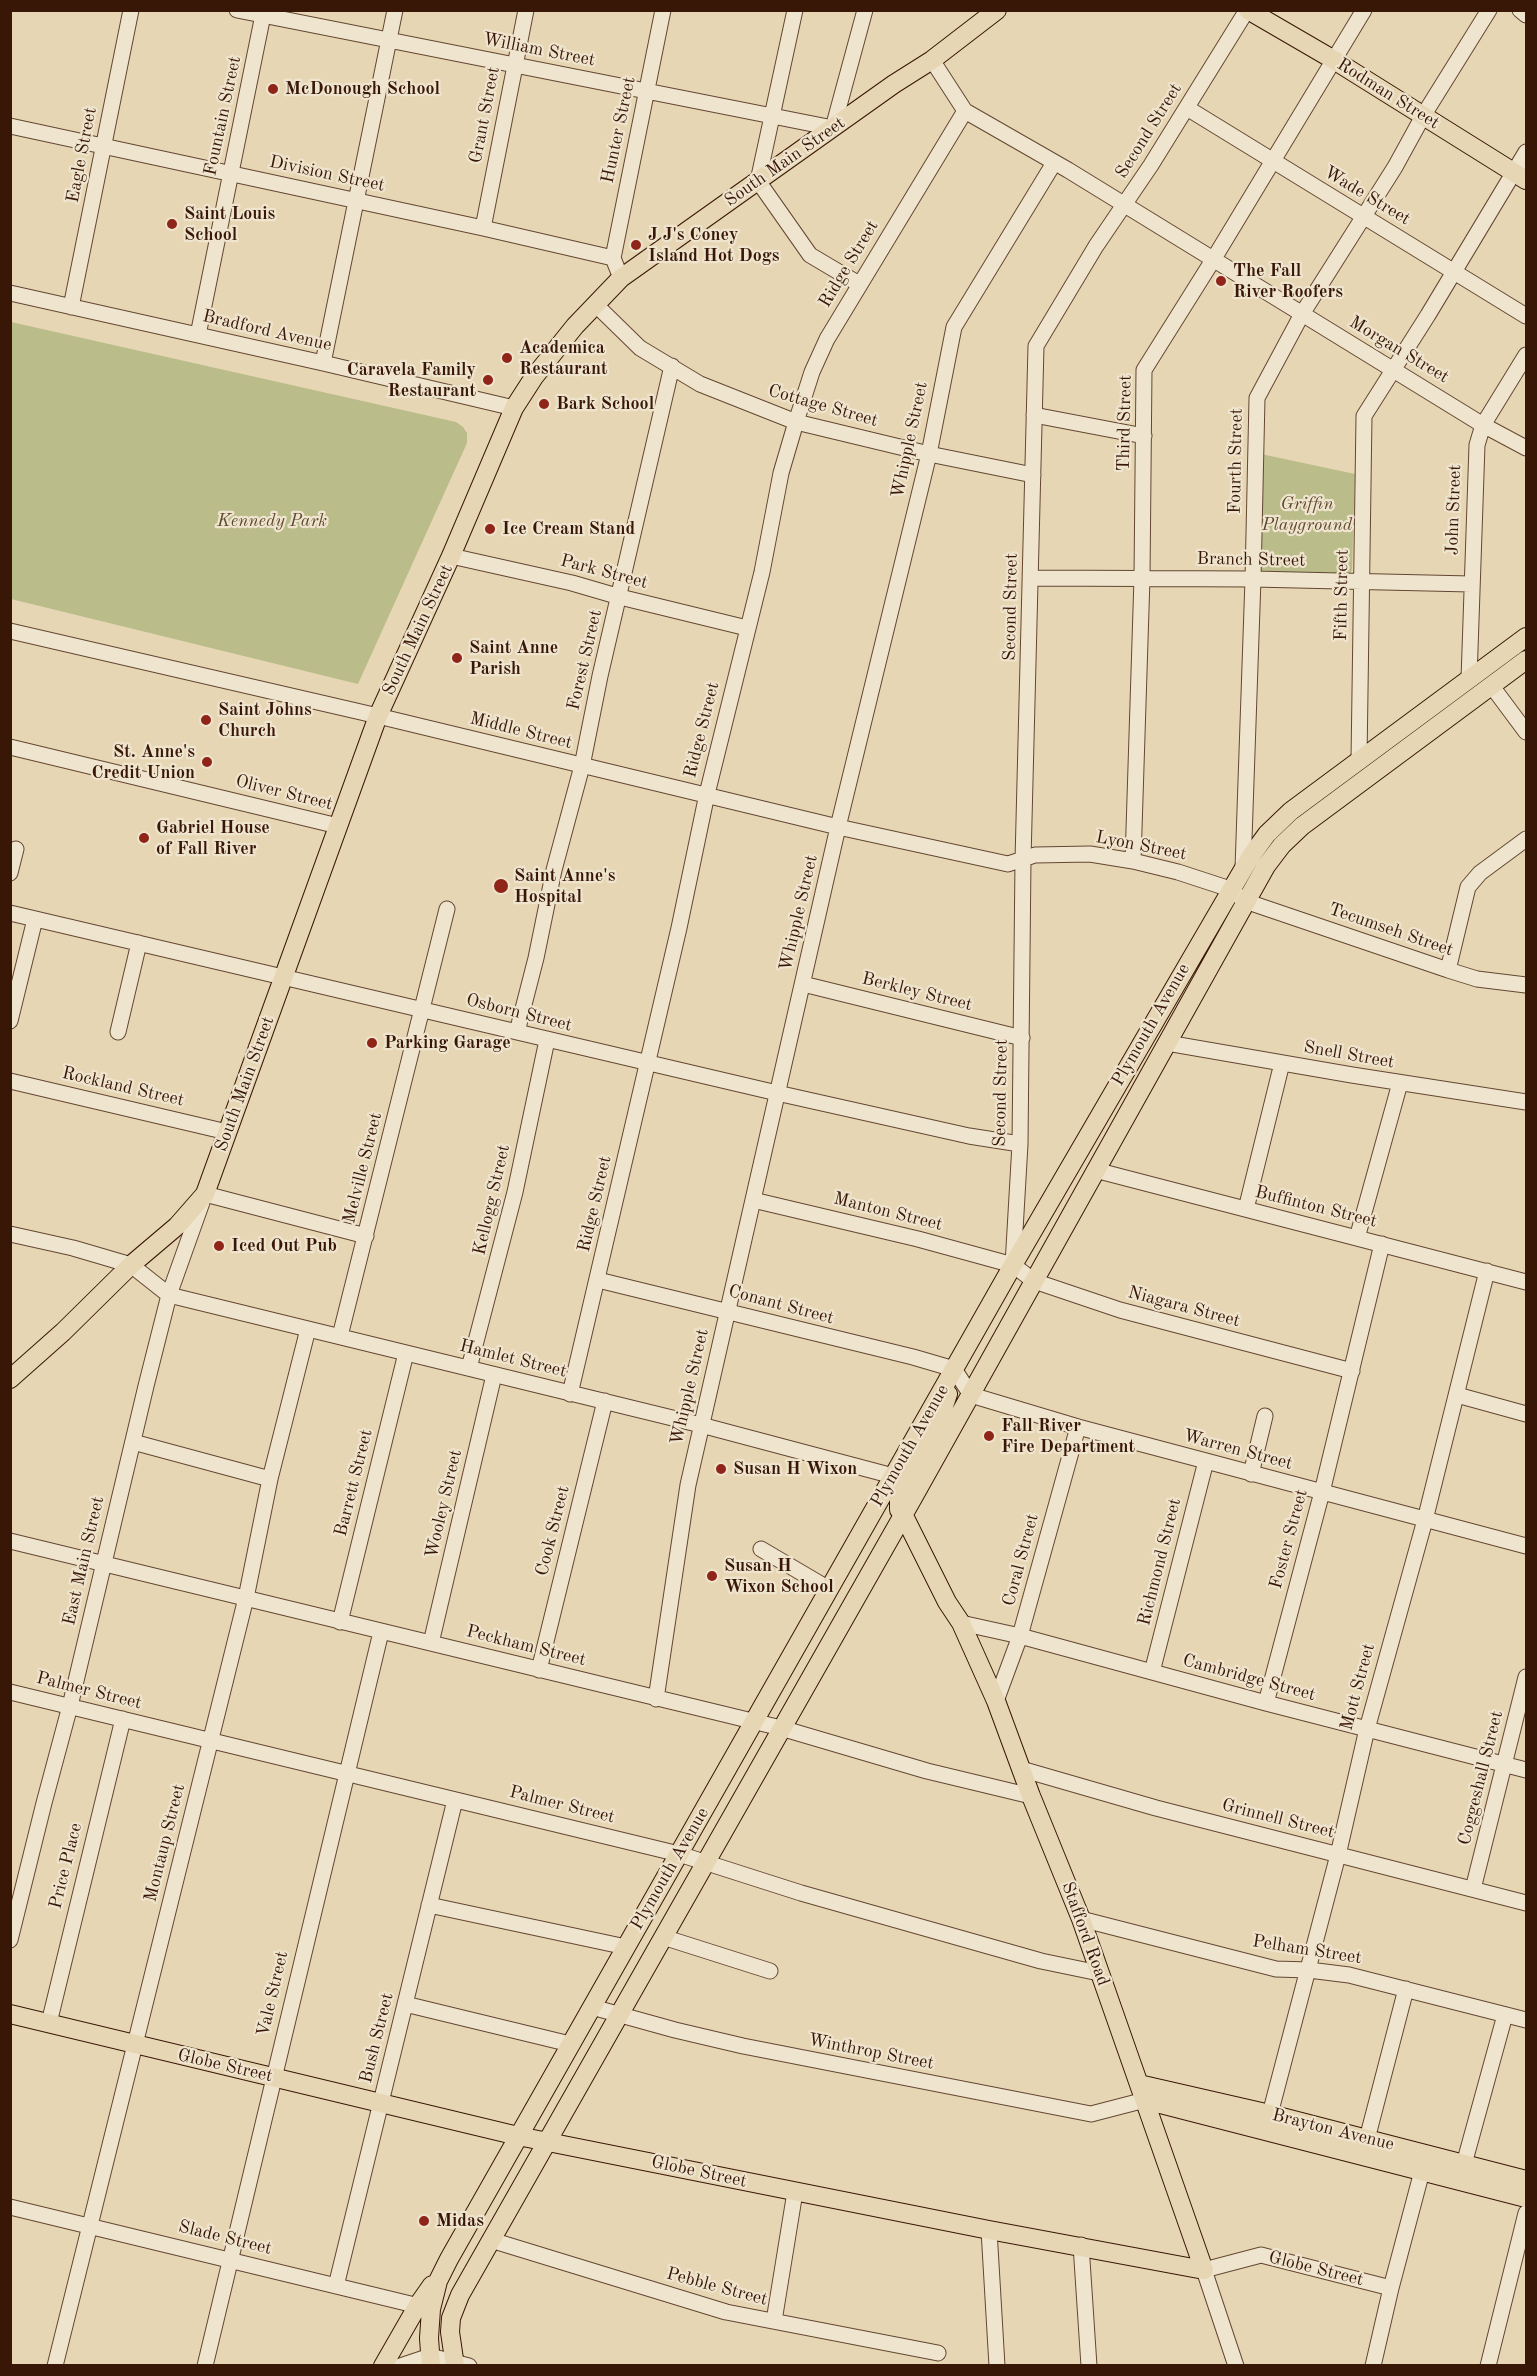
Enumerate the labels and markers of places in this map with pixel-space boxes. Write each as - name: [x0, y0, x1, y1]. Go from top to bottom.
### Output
- place label: McDonough School: [285, 78, 440, 100]
- marker: McDonough School: [266, 82, 280, 96]
- place label: Saint Louis School: [184, 203, 275, 246]
- marker: Saint Louis School: [165, 217, 179, 231]
- place label: J J's Coney Island Hot Dogs: [648, 224, 780, 266]
- marker: J J's Coney Island Hot Dogs: [629, 238, 643, 252]
- place label: The Fall River Roofers: [1233, 260, 1343, 302]
- marker: The Fall River Roofers: [1214, 274, 1228, 288]
- place label: Academica Restaurant: [519, 337, 607, 380]
- marker: Academica Restaurant: [500, 351, 514, 365]
- place label: Caravela Family Restaurant: [347, 359, 476, 401]
- marker: Caravela Family Restaurant: [481, 373, 495, 387]
- place label: Bark School: [556, 393, 654, 415]
- marker: Bark School: [537, 397, 551, 411]
- place label: Ice Cream Stand: [502, 518, 635, 540]
- marker: Ice Cream Stand: [483, 522, 497, 536]
- place label: Saint Anne Parish: [469, 637, 558, 680]
- marker: Saint Anne Parish: [450, 651, 464, 665]
- place label: Saint Johns Church: [218, 699, 312, 742]
- marker: Saint Johns Church: [199, 713, 213, 727]
- place label: St. Anne's Credit Union: [92, 741, 195, 783]
- marker: St. Anne's Credit Union: [200, 755, 214, 769]
- place label: Gabriel House of Fall River: [156, 817, 270, 860]
- marker: Gabriel House of Fall River: [137, 831, 151, 845]
- place label: Saint Anne's Hospital: [514, 865, 615, 908]
- marker: Saint Anne's Hospital: [492, 877, 510, 895]
- place label: Parking Garage: [384, 1032, 511, 1054]
- marker: Parking Garage: [365, 1036, 379, 1050]
- place label: Iced Out Pub: [231, 1235, 337, 1257]
- marker: Iced Out Pub: [212, 1239, 226, 1253]
- place label: Fall River Fire Department: [1001, 1415, 1135, 1458]
- marker: Fall River Fire Department: [982, 1429, 996, 1443]
- place label: Susan H Wixon: [733, 1458, 857, 1480]
- marker: Susan H Wixon: [714, 1462, 728, 1476]
- place label: Susan H Wixon School: [724, 1555, 834, 1598]
- marker: Susan H Wixon School: [705, 1569, 719, 1583]
- place label: Midas: [436, 2210, 484, 2232]
- marker: Midas: [417, 2214, 431, 2228]

